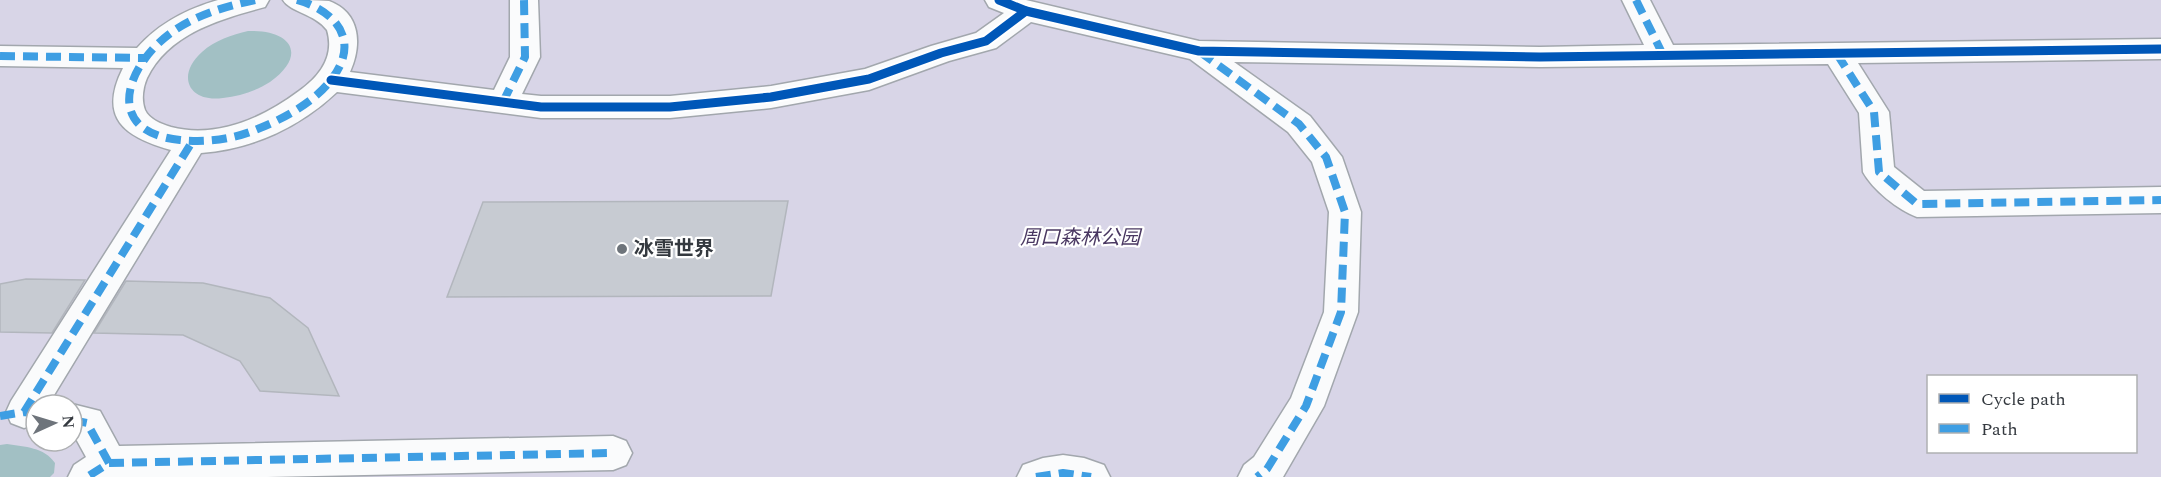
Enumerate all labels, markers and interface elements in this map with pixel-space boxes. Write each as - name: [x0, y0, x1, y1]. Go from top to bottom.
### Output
- park label: 周口森林公园: [1020, 223, 1143, 253]
- place label: 冰雪世界: [634, 234, 714, 264]
- marker: 冰雪世界: [615, 242, 629, 256]
- legend: [1927, 375, 2137, 453]
- text: Cycle path: [1981, 386, 2066, 413]
- north arrow: [24, 393, 84, 453]
- text: N: [56, 415, 80, 429]
- text: Path: [1981, 416, 2018, 443]

